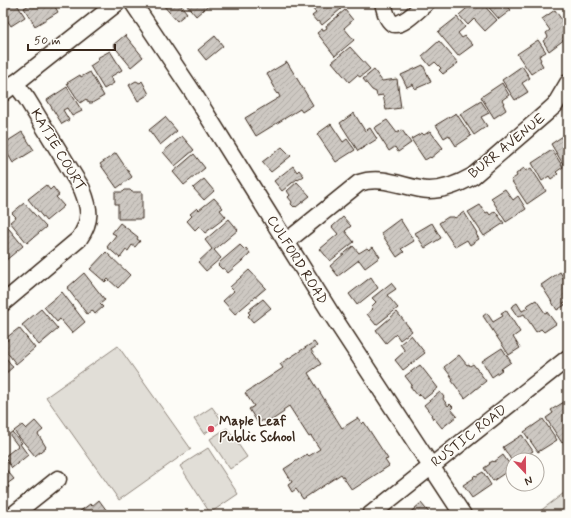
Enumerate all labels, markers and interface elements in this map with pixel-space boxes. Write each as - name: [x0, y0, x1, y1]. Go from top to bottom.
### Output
- scale bar: [28, 26, 115, 52]
- text: 50 m: [34, 33, 61, 49]
- street label: KATIE COURT: [26, 106, 90, 194]
- street label: BURR AVENUE: [465, 109, 549, 183]
- street label: CULFORD ROAD: [262, 212, 332, 308]
- street label: RUSTIC ROAD: [427, 401, 511, 471]
- place label: Maple Leaf Public School: [219, 412, 296, 446]
- marker: Maple Leaf Public School: [206, 424, 216, 434]
- north arrow: [505, 452, 545, 492]
- text: N: [522, 472, 534, 488]

